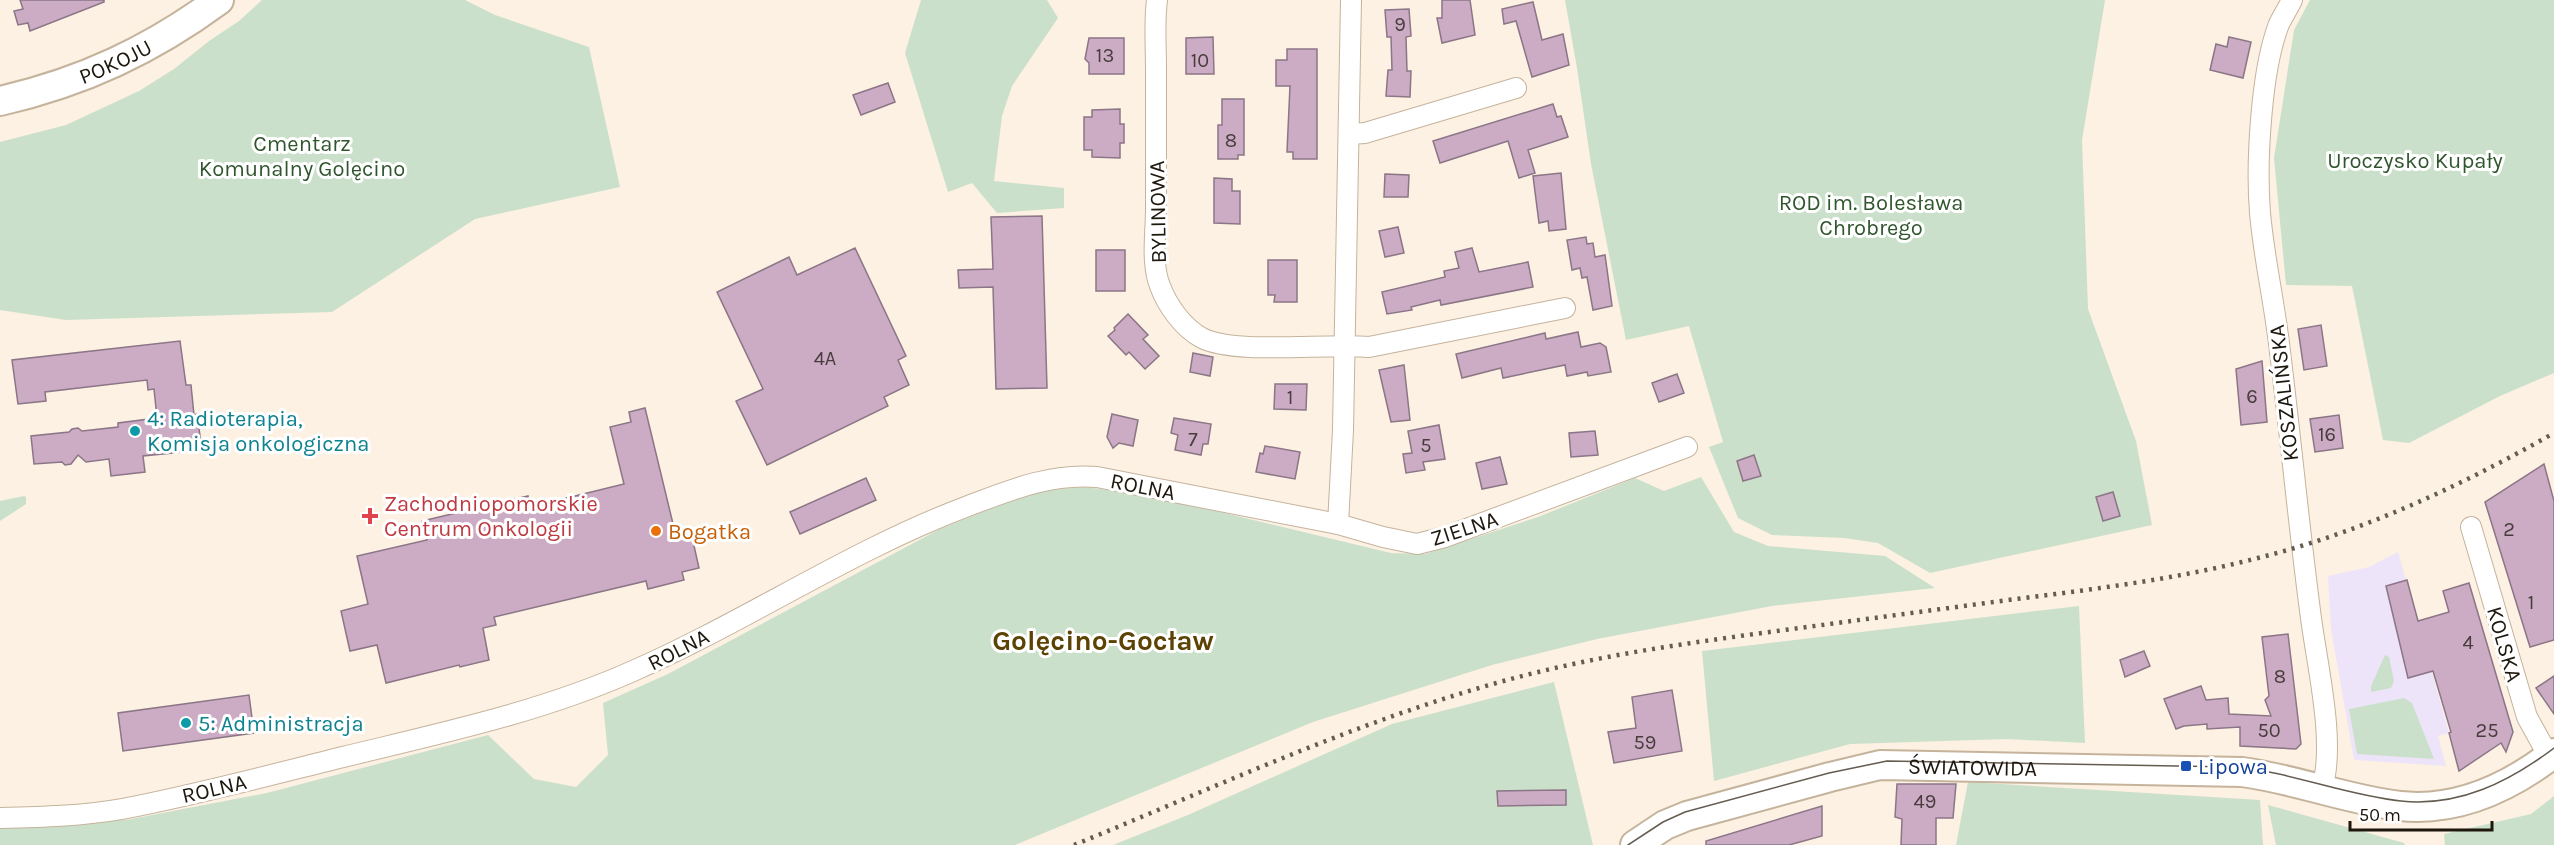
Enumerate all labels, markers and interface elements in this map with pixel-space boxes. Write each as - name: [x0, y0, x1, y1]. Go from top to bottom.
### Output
- house number: 9: [1394, 13, 1406, 36]
- street label: POKOJU: [75, 34, 156, 90]
- house number: 13: [1096, 44, 1114, 67]
- house number: 10: [1191, 49, 1209, 72]
- house number: 8: [1225, 129, 1237, 152]
- park label: Cmentarz Komunalny Golęcino: [199, 131, 405, 182]
- park label: Uroczysko Kupały: [2327, 148, 2503, 174]
- street label: BYLINOWA: [1144, 160, 1172, 264]
- park label: ROD im. Bolesława Chrobrego: [1779, 190, 1963, 241]
- street label: KOSZALIŃSKA: [2263, 323, 2304, 463]
- house number: 4A: [814, 347, 836, 370]
- house number: 6: [2246, 385, 2258, 408]
- house number: 1: [1287, 386, 1293, 409]
- place label: 4: Radioterapia, Komisja onkologiczna: [147, 406, 369, 457]
- house number: 16: [2318, 423, 2336, 446]
- marker: 4: Radioterapia, Komisja onkologiczna: [128, 424, 142, 438]
- house number: 7: [1188, 428, 1198, 451]
- house number: 5: [1420, 434, 1432, 457]
- street label: ROLNA: [1108, 468, 1178, 506]
- place label: Zachodniopomorskie Centrum Onkologii: [384, 491, 598, 542]
- street label: ZIELNA: [1427, 506, 1502, 552]
- marker: Zachodniopomorskie Centrum Onkologii: [361, 507, 379, 525]
- house number: 2: [2503, 518, 2515, 541]
- place label: Bogatka: [668, 519, 751, 545]
- marker: Bogatka: [649, 524, 663, 538]
- house number: 1: [2528, 591, 2534, 614]
- street label: KOLSKA: [2481, 604, 2527, 685]
- street label: ROLNA: [643, 623, 714, 676]
- district label: Golęcino-Gocław: [992, 624, 1214, 657]
- house number: 4: [2462, 631, 2474, 654]
- house number: 8: [2274, 665, 2286, 688]
- place label: 5: Administracja: [198, 711, 364, 737]
- marker: 5: Administracja: [179, 716, 193, 730]
- house number: 50: [2257, 719, 2281, 742]
- house number: 25: [2476, 719, 2498, 742]
- house number: 59: [1634, 731, 1656, 754]
- street label: ŚWIATOWIDA: [1908, 753, 2038, 782]
- place label: Lipowa: [2198, 754, 2268, 780]
- marker: Lipowa: [2179, 759, 2193, 773]
- street label: ROLNA: [179, 769, 249, 809]
- house number: 49: [1914, 790, 1936, 813]
- scale bar: [2350, 794, 2492, 832]
- text: 50 m: [2359, 804, 2401, 826]

